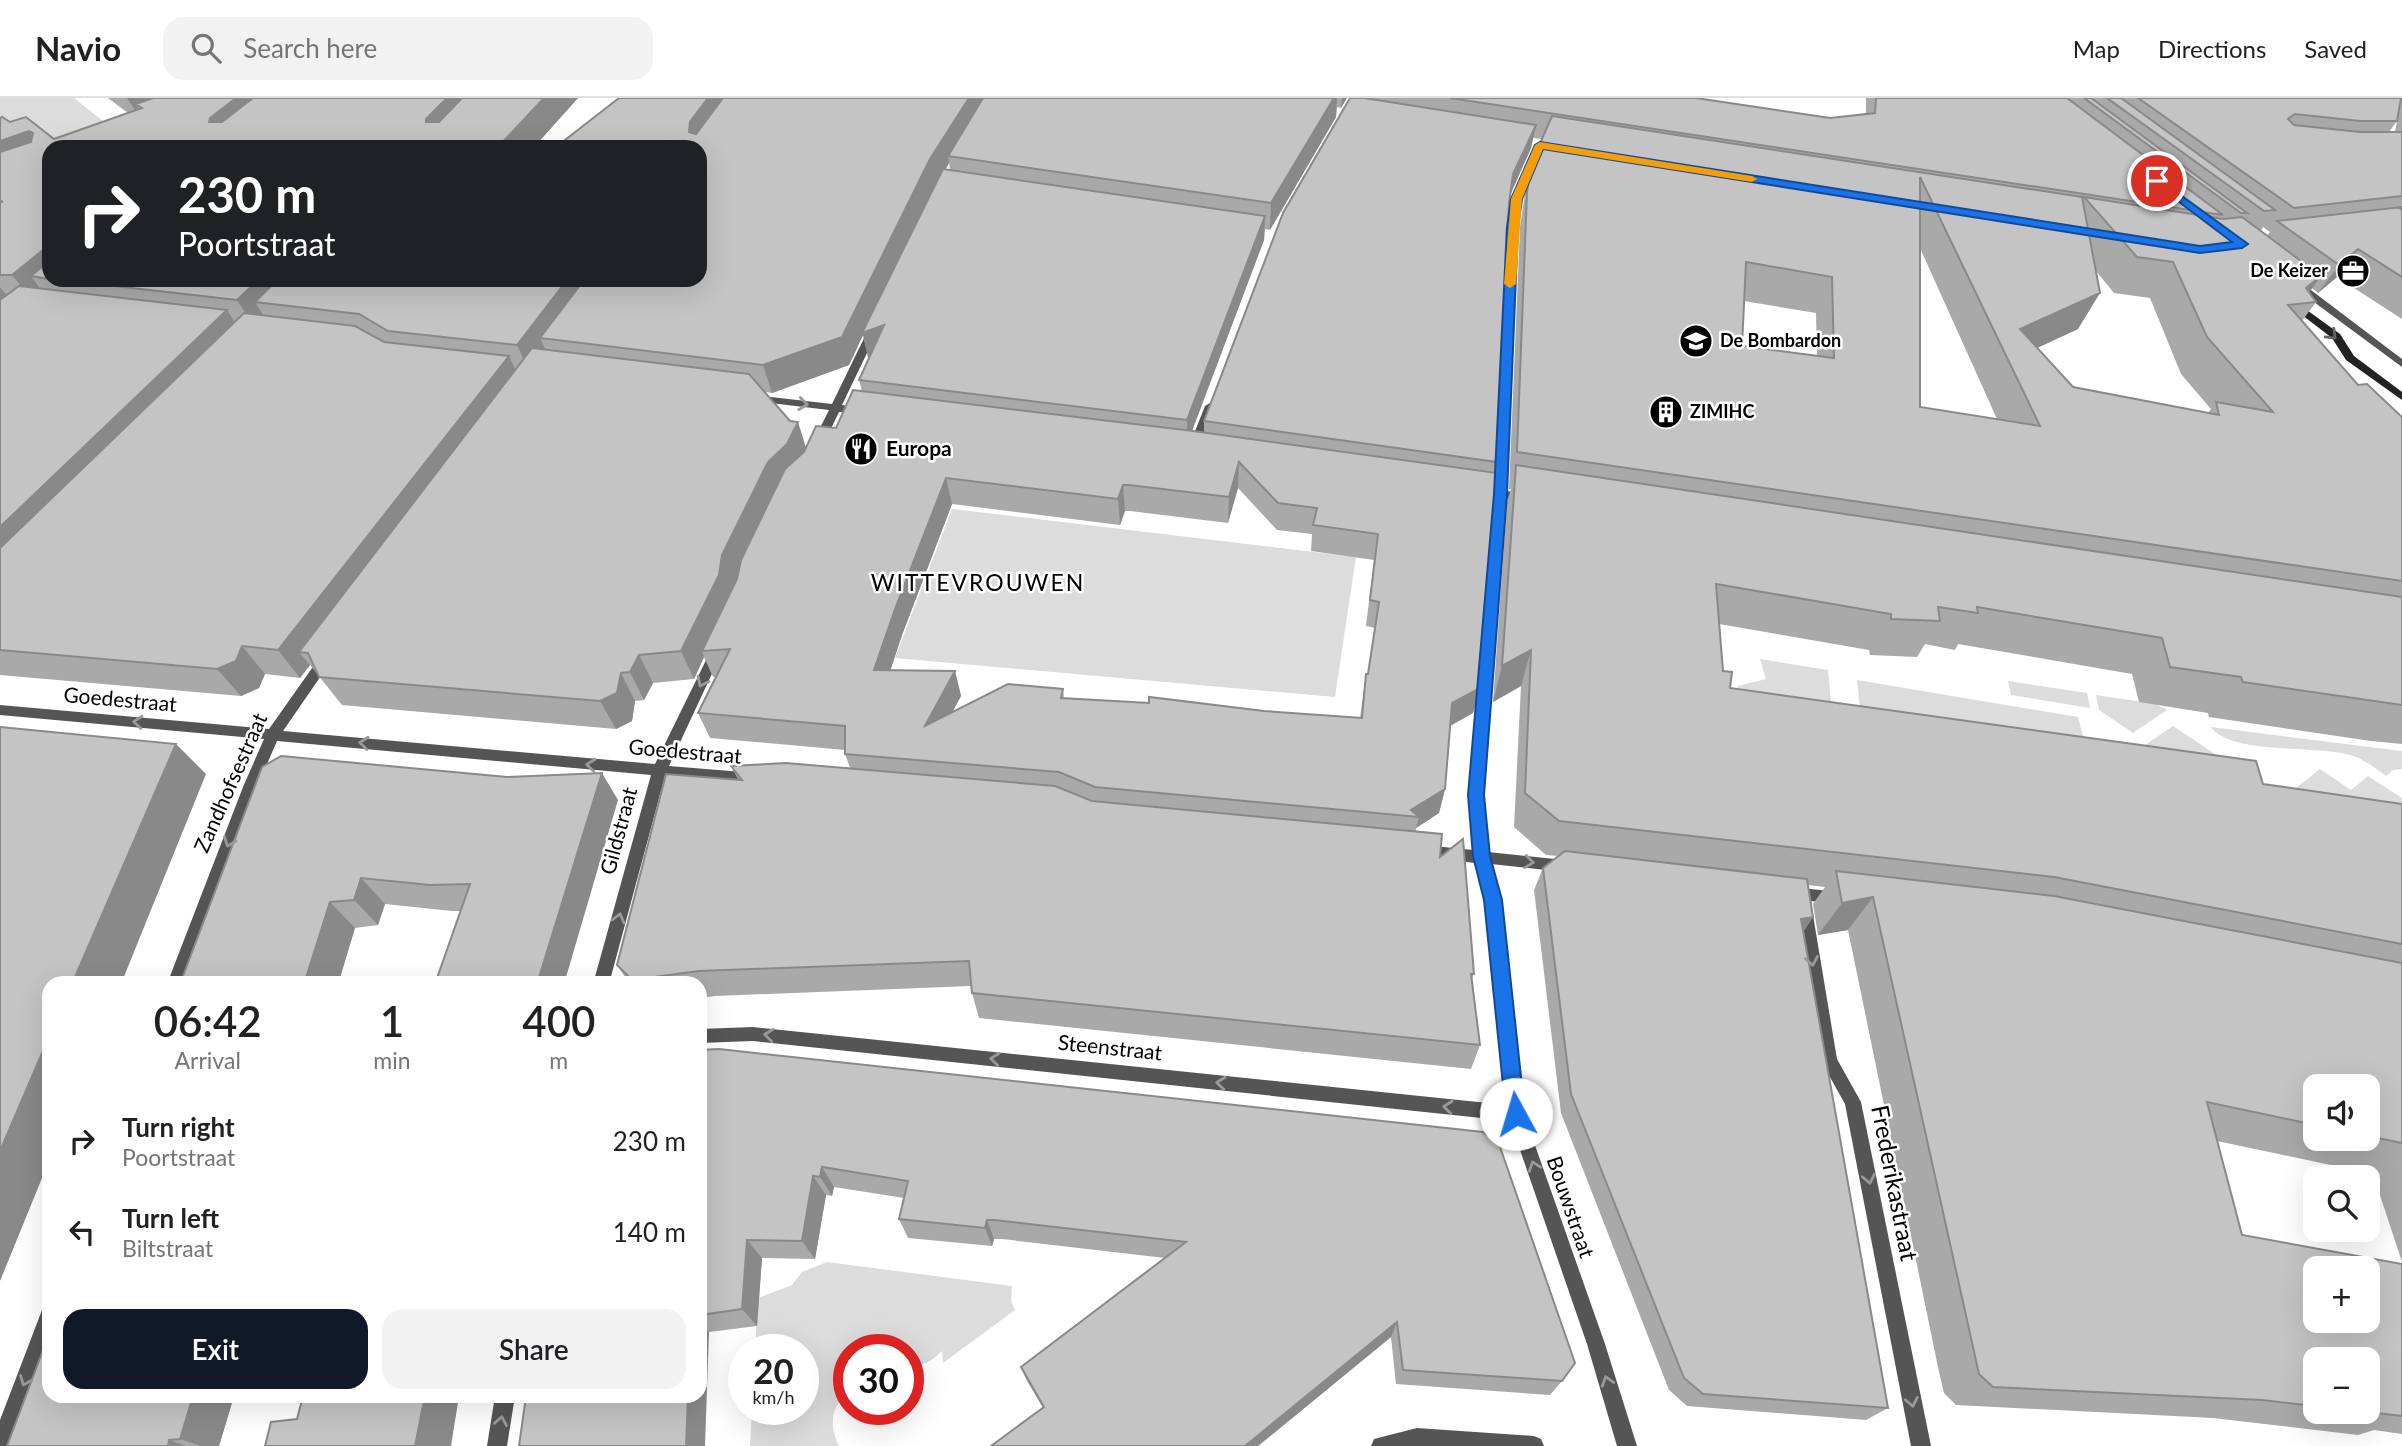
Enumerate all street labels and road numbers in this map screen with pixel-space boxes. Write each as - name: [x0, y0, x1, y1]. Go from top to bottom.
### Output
- street label: Goedestraat: [63, 681, 178, 716]
- street label: Zandhofsestraat: [188, 708, 272, 856]
- street label: Goedestraat: [628, 733, 743, 768]
- street label: Gildstraat: [594, 784, 641, 877]
- street label: Steenstraat: [1057, 1029, 1164, 1064]
- street label: Frederikastraat: [1866, 1102, 1925, 1263]
- street label: Bouwstraat: [1542, 1152, 1601, 1261]

